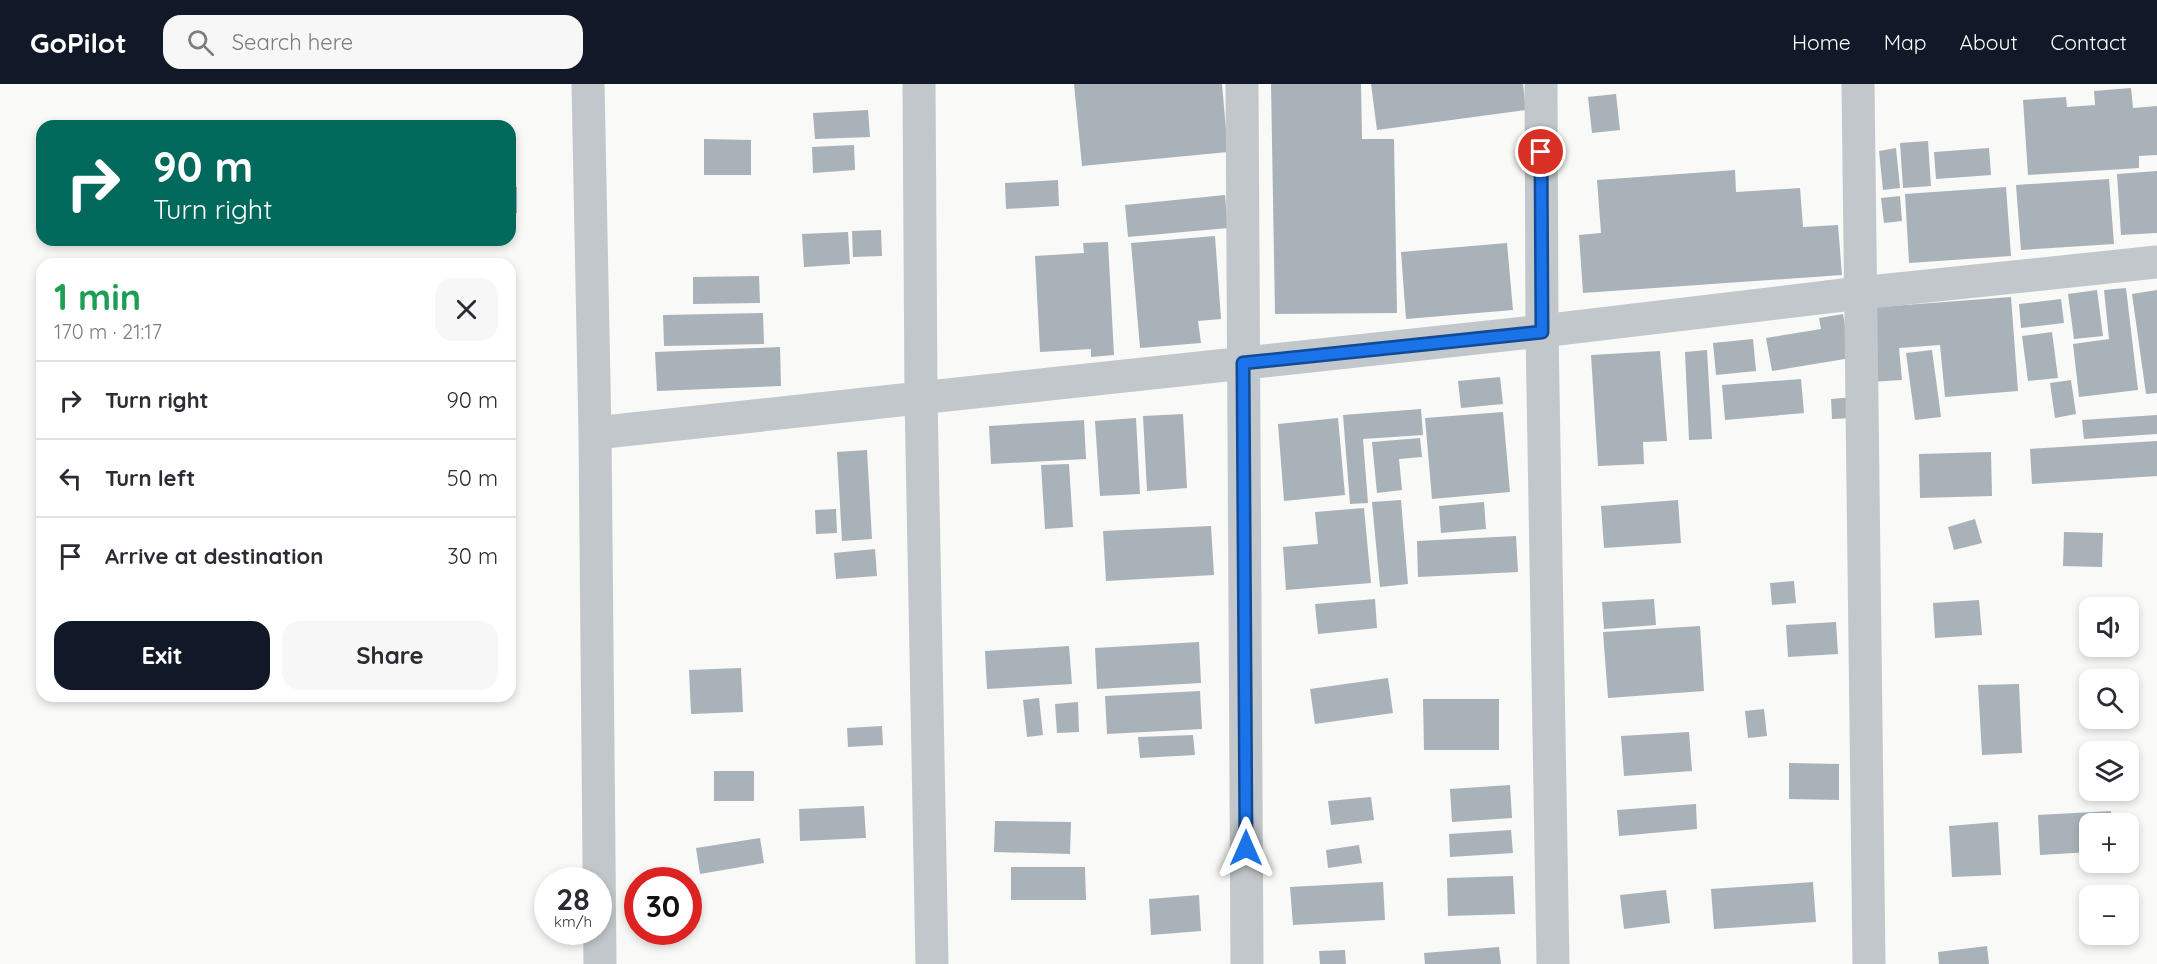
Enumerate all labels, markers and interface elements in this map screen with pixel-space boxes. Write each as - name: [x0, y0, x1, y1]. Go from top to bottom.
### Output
- search box: [163, 15, 583, 69]
- text: GoPilot: [30, 25, 127, 60]
- icon: search: [184, 26, 217, 59]
- text: Search here: [232, 28, 353, 56]
- text: Home: [1792, 29, 1851, 55]
- text: Map: [1884, 29, 1927, 55]
- text: About: [1960, 29, 2018, 55]
- text: Contact: [2051, 29, 2127, 55]
- pin: [1515, 126, 1566, 177]
- icon: arrive: [1524, 135, 1557, 168]
- text: 90 m: [153, 140, 253, 193]
- icon: right: [54, 144, 132, 222]
- text: Turn right: [153, 192, 272, 226]
- text: 1 min: [54, 274, 141, 319]
- button: close: [435, 278, 498, 341]
- text: 170 m · 21:17: [54, 319, 162, 344]
- icon: right: [54, 384, 87, 417]
- text: Turn right: [105, 386, 209, 414]
- text: 90 m: [447, 386, 498, 414]
- icon: left: [54, 462, 87, 495]
- text: Turn left: [105, 464, 195, 492]
- text: 50 m: [447, 464, 498, 492]
- icon: arrive: [54, 540, 87, 573]
- text: Arrive at destination: [105, 542, 323, 570]
- text: 30 m: [447, 542, 498, 570]
- map controls: [2079, 597, 2139, 945]
- button: sound: [2079, 597, 2139, 657]
- button: Exit: [54, 621, 270, 690]
- button: Share: [282, 621, 498, 690]
- button: search: [2079, 669, 2139, 729]
- button: layers: [2079, 741, 2139, 801]
- button: +: [2079, 813, 2139, 873]
- position arrow: [1214, 816, 1278, 880]
- speed limit sign: 30: [624, 867, 702, 945]
- text: 28: [556, 880, 590, 918]
- button: −: [2079, 885, 2139, 945]
- text: km/h: [554, 912, 592, 931]

